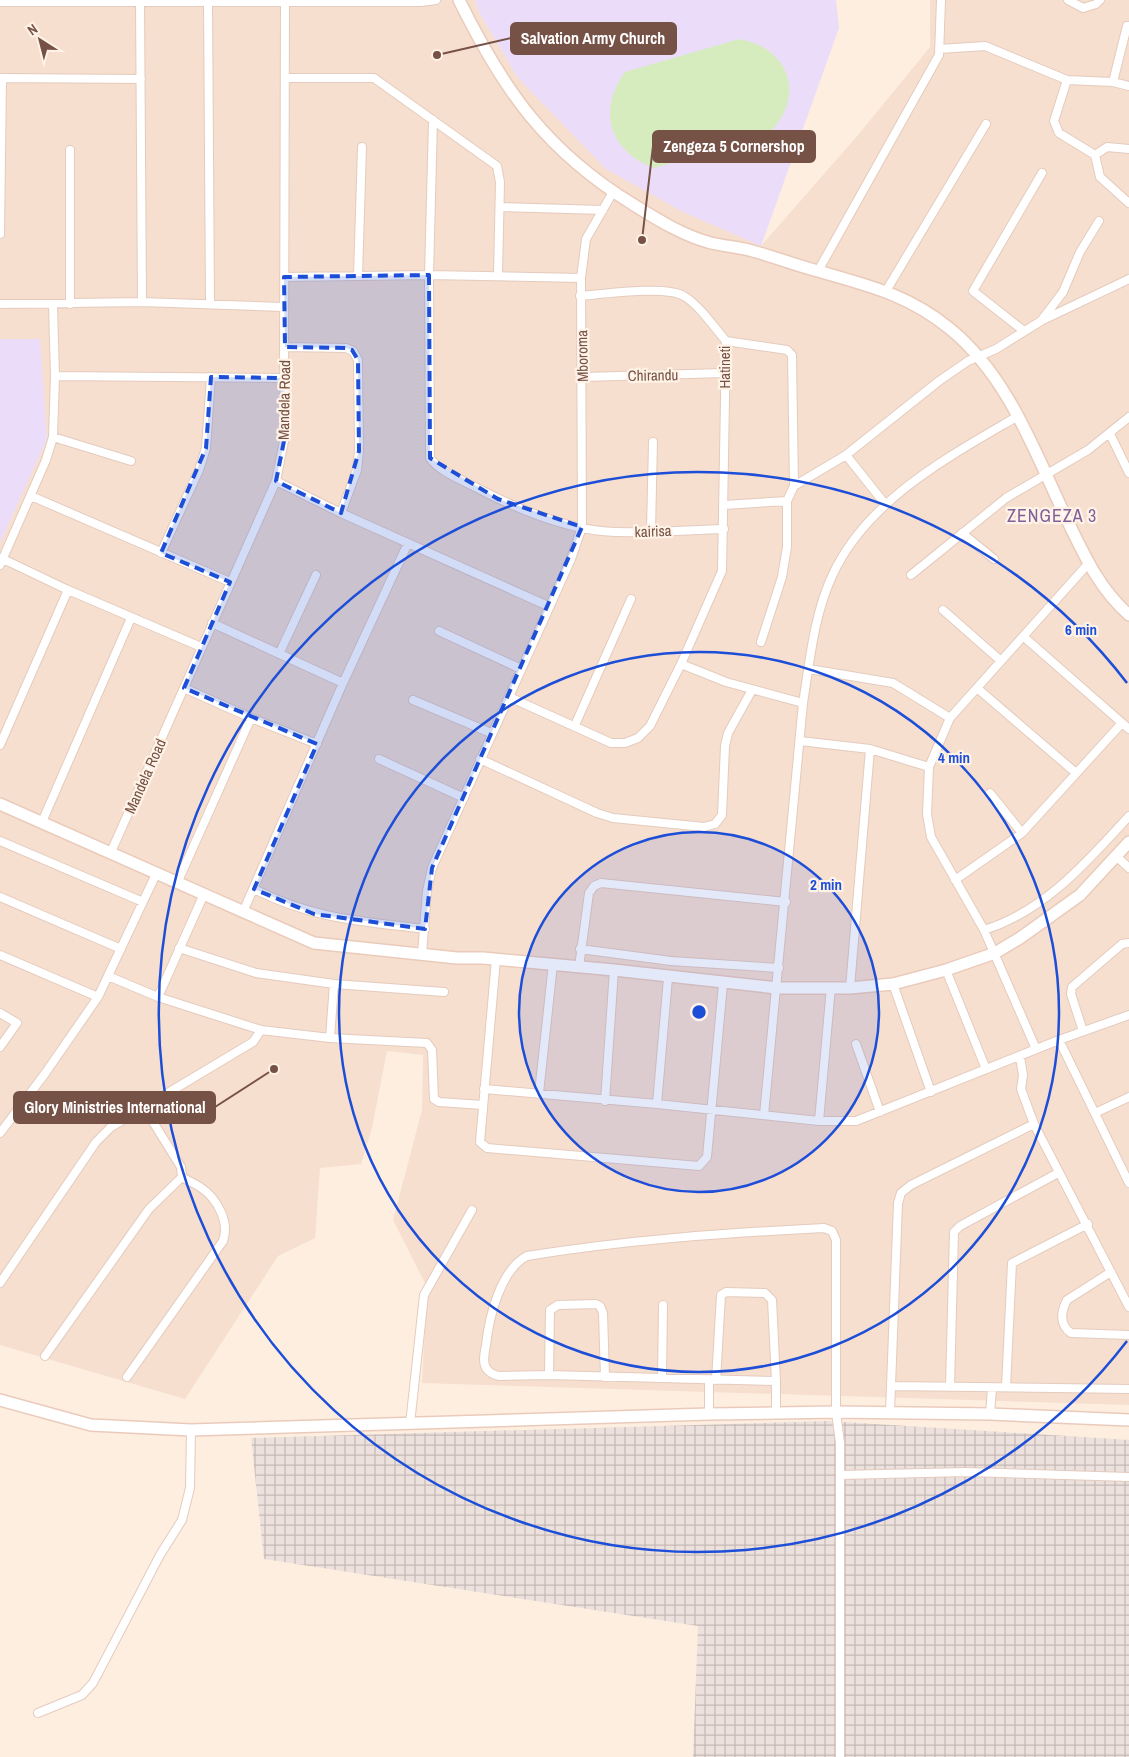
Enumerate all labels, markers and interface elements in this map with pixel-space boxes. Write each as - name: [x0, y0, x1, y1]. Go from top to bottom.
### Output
- north arrow: [15, 15, 65, 65]
- text: N: [24, 20, 41, 39]
- callout: Salvation Army Church: [511, 23, 676, 54]
- text: Salvation Army Church: [521, 27, 665, 49]
- callout: Zengeza 5 Cornershop: [653, 131, 815, 162]
- text: Zengeza 5 Cornershop: [663, 135, 805, 157]
- street label: Mboroma: [571, 330, 593, 382]
- street label: Hatineti: [714, 345, 735, 389]
- street label: Mandela Road: [273, 360, 295, 440]
- street label: Chirandu: [628, 364, 678, 386]
- district label: ZENGEZA 3: [1007, 503, 1097, 528]
- street label: kairisa: [634, 520, 672, 542]
- text: 6 min: [1065, 619, 1097, 640]
- street label: Mandela Road: [119, 735, 171, 817]
- text: 4 min: [938, 747, 970, 768]
- text: 2 min: [810, 874, 842, 895]
- centre of rings: [690, 1003, 708, 1021]
- callout: Glory Ministries International: [14, 1092, 215, 1123]
- text: Glory Ministries International: [24, 1096, 206, 1118]

